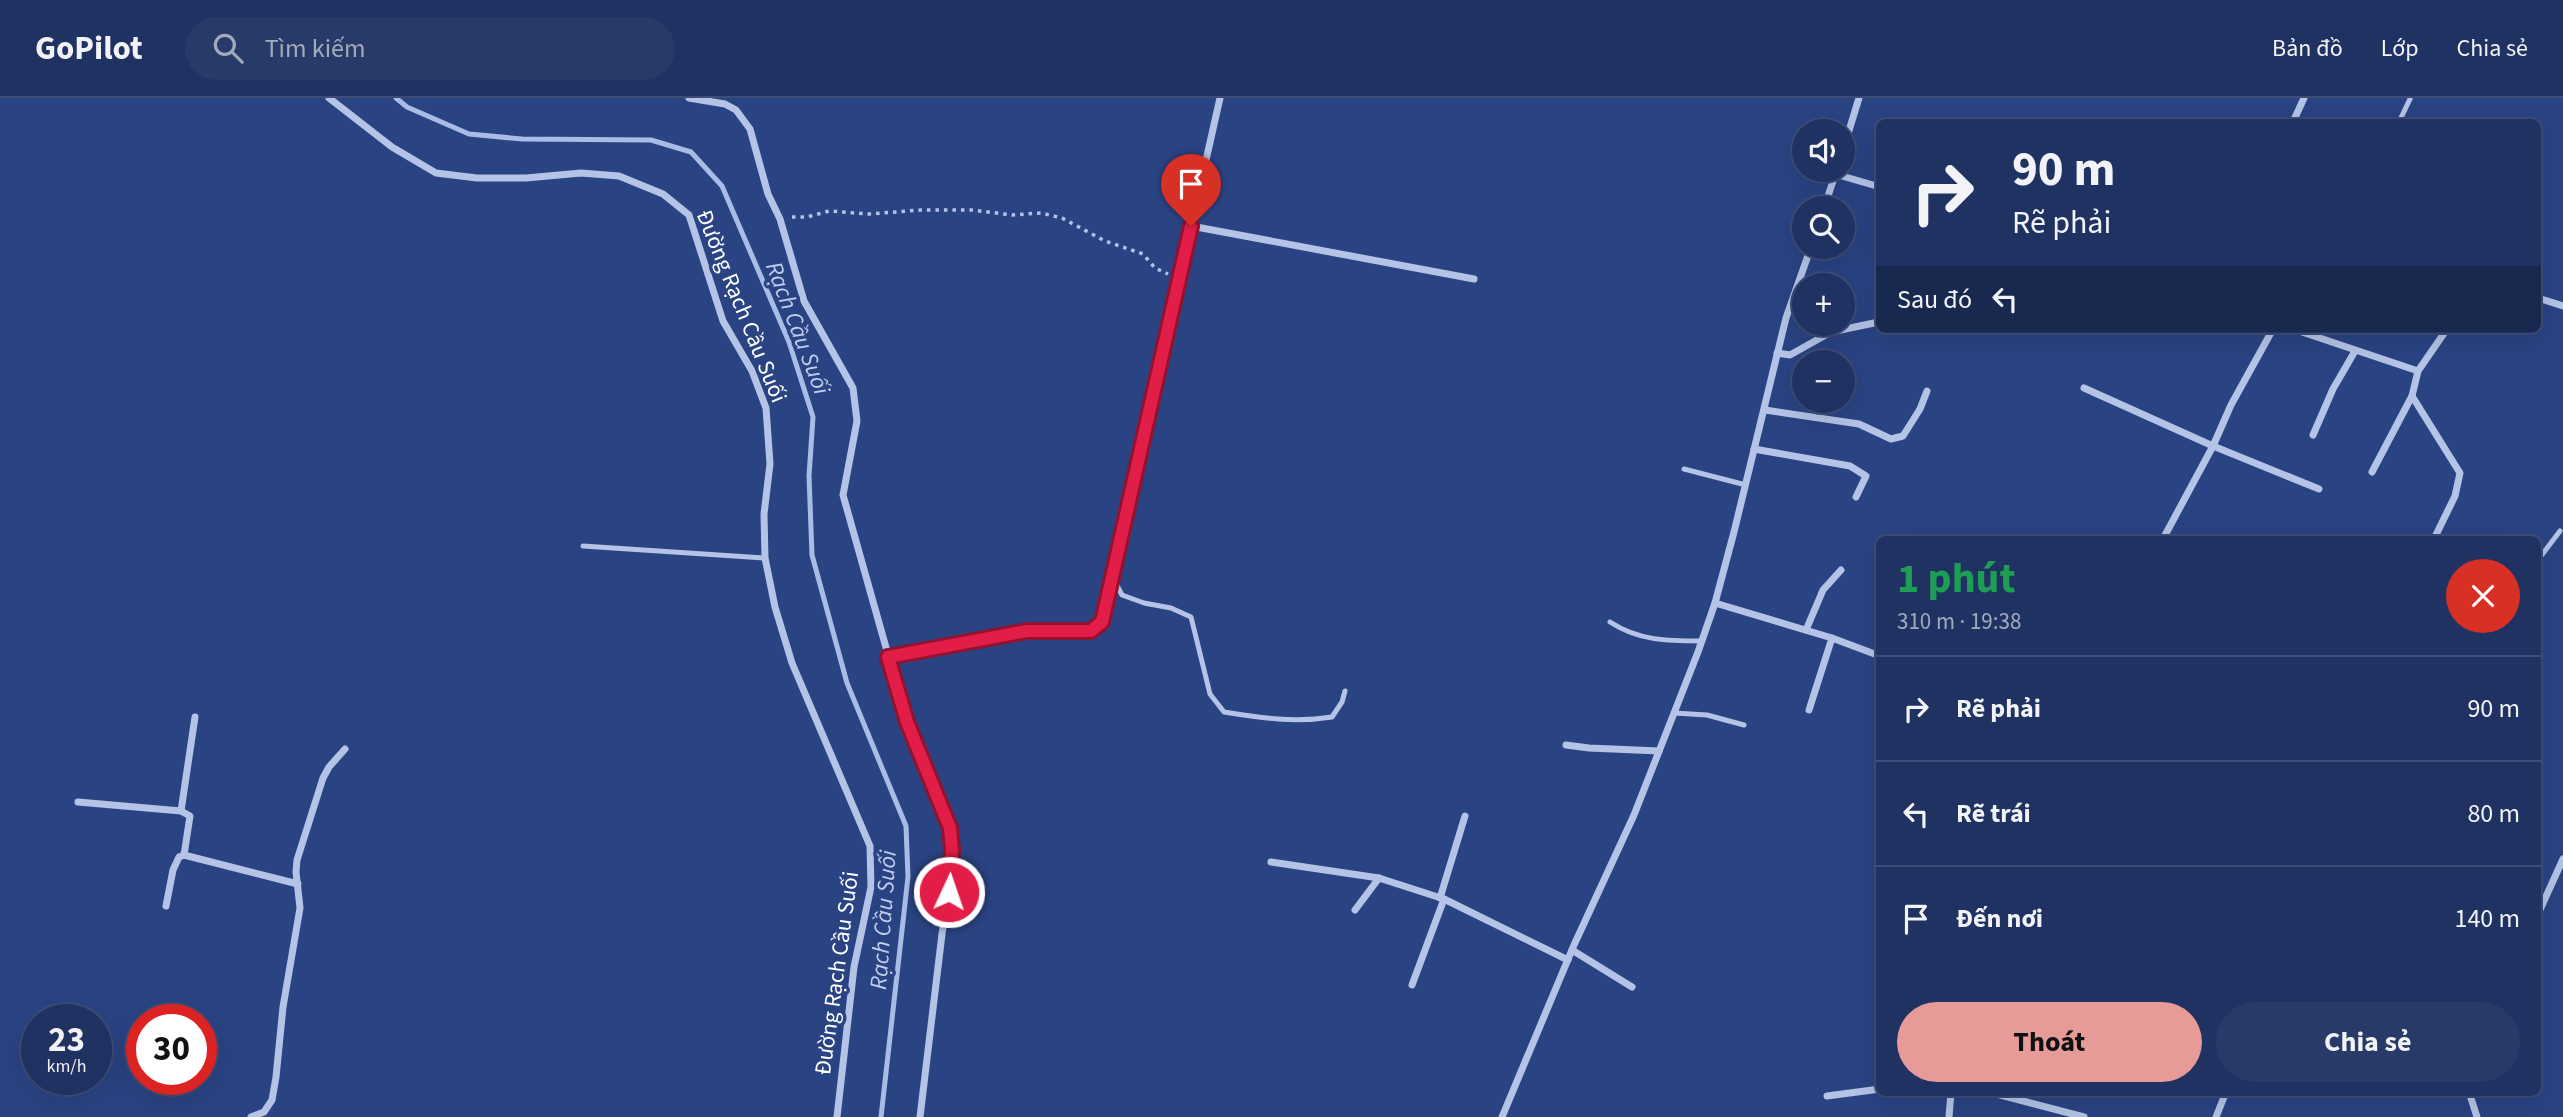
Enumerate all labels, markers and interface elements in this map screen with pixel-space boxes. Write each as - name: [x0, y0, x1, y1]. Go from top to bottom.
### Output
- search box: [185, 17, 675, 80]
- text: GoPilot: [35, 25, 143, 72]
- icon: search: [209, 29, 247, 67]
- text: Tìm kiếm: [265, 30, 365, 67]
- text: Bản đồ: [2272, 31, 2343, 66]
- text: Lớp: [2381, 31, 2418, 66]
- text: Chia sẻ: [2456, 31, 2528, 66]
- map controls: [1792, 119, 1855, 413]
- button: sound: [1792, 119, 1855, 182]
- text: 90 m: [2012, 135, 2116, 205]
- icon: right: [1897, 147, 1988, 238]
- pin: [1161, 154, 1221, 226]
- icon: arrive: [1172, 165, 1210, 203]
- button: search: [1792, 196, 1855, 259]
- text: Rẽ phải: [2012, 200, 2111, 246]
- street label: Đường Rạch Cầu Suối: [688, 205, 795, 408]
- water label: Rạch Cầu Suối: [756, 257, 839, 400]
- button: +: [1792, 273, 1855, 336]
- icon: left: [1986, 280, 2024, 318]
- text: Sau đó: [1897, 281, 1972, 318]
- button: −: [1792, 350, 1855, 413]
- text: 1 phút: [1897, 549, 2016, 609]
- button: close: [2446, 559, 2520, 633]
- text: 310 m · 19:38: [1897, 605, 2021, 638]
- icon: right: [1897, 690, 1935, 728]
- text: Rẽ phải: [1956, 690, 2041, 727]
- text: 90 m: [2467, 690, 2520, 727]
- icon: left: [1897, 795, 1935, 833]
- text: Rẽ trái: [1956, 795, 2031, 832]
- text: 80 m: [2467, 795, 2520, 832]
- water label: Rạch Cầu Suối: [861, 849, 906, 991]
- position arrow: [912, 855, 986, 929]
- street label: Đường Rạch Cầu Suối: [806, 869, 867, 1077]
- icon: arrive: [1897, 900, 1935, 938]
- text: Đến nơi: [1956, 900, 2043, 937]
- text: 140 m: [2454, 900, 2520, 937]
- button: Thoát: [1897, 1002, 2202, 1082]
- button: Chia sẻ: [2216, 1002, 2520, 1082]
- speed limit sign: 30: [126, 1004, 217, 1095]
- text: 23: [48, 1015, 85, 1065]
- text: km/h: [47, 1054, 86, 1079]

